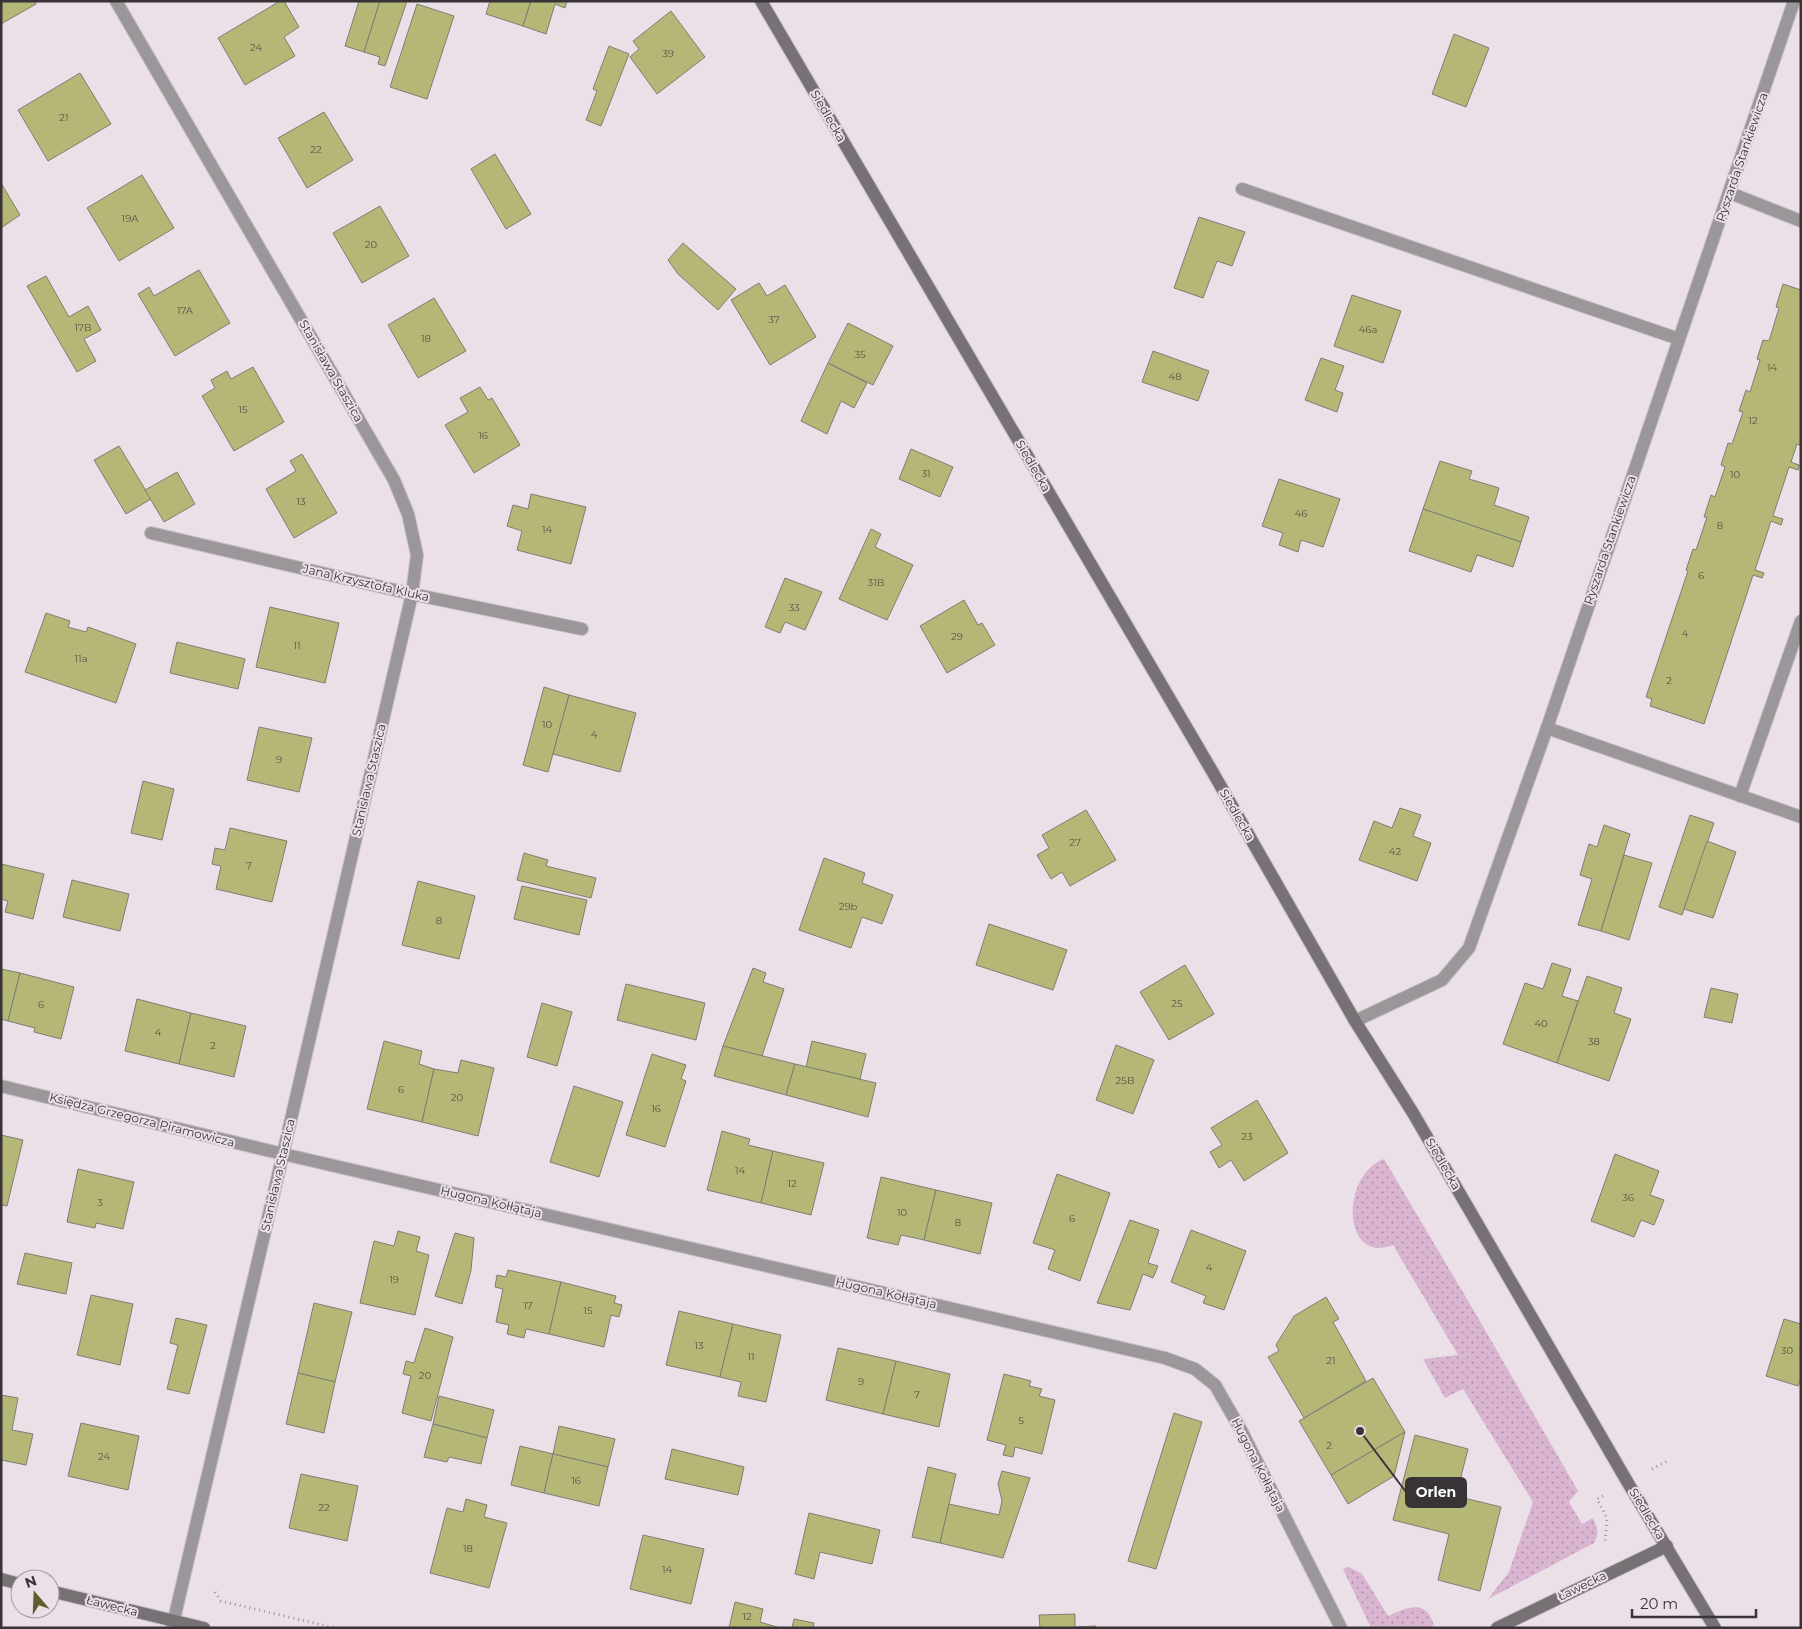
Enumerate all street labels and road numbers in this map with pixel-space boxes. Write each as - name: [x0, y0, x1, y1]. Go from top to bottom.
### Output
- street label: Siedlecka: [808, 87, 849, 144]
- street label: Ryszarda Stankiewicza: [1712, 90, 1771, 223]
- street label: Stanisława Staszica: [296, 317, 367, 424]
- street label: Siedlecka: [1013, 437, 1054, 494]
- street label: Ryszarda Stankiewicza: [1580, 473, 1639, 606]
- street label: Jana Krzysztofa Kluka: [300, 560, 431, 604]
- street label: Stanisława Staszica: [348, 722, 389, 838]
- street label: Siedlecka: [1217, 786, 1258, 843]
- street label: Księdza Grzegorza Piramowicza: [48, 1089, 236, 1150]
- street label: Stanisława Staszica: [257, 1117, 298, 1233]
- street label: Siedlecka: [1423, 1135, 1464, 1192]
- street label: Hugona Kołłątaja: [439, 1183, 543, 1220]
- street label: Hugona Kołłątaja: [834, 1274, 938, 1311]
- street label: Hugona Kołłątaja: [1228, 1415, 1289, 1514]
- street label: Siedlecka: [1626, 1485, 1669, 1542]
- street label: Ławecka: [1555, 1567, 1609, 1604]
- street label: Ławecka: [85, 1592, 139, 1619]

